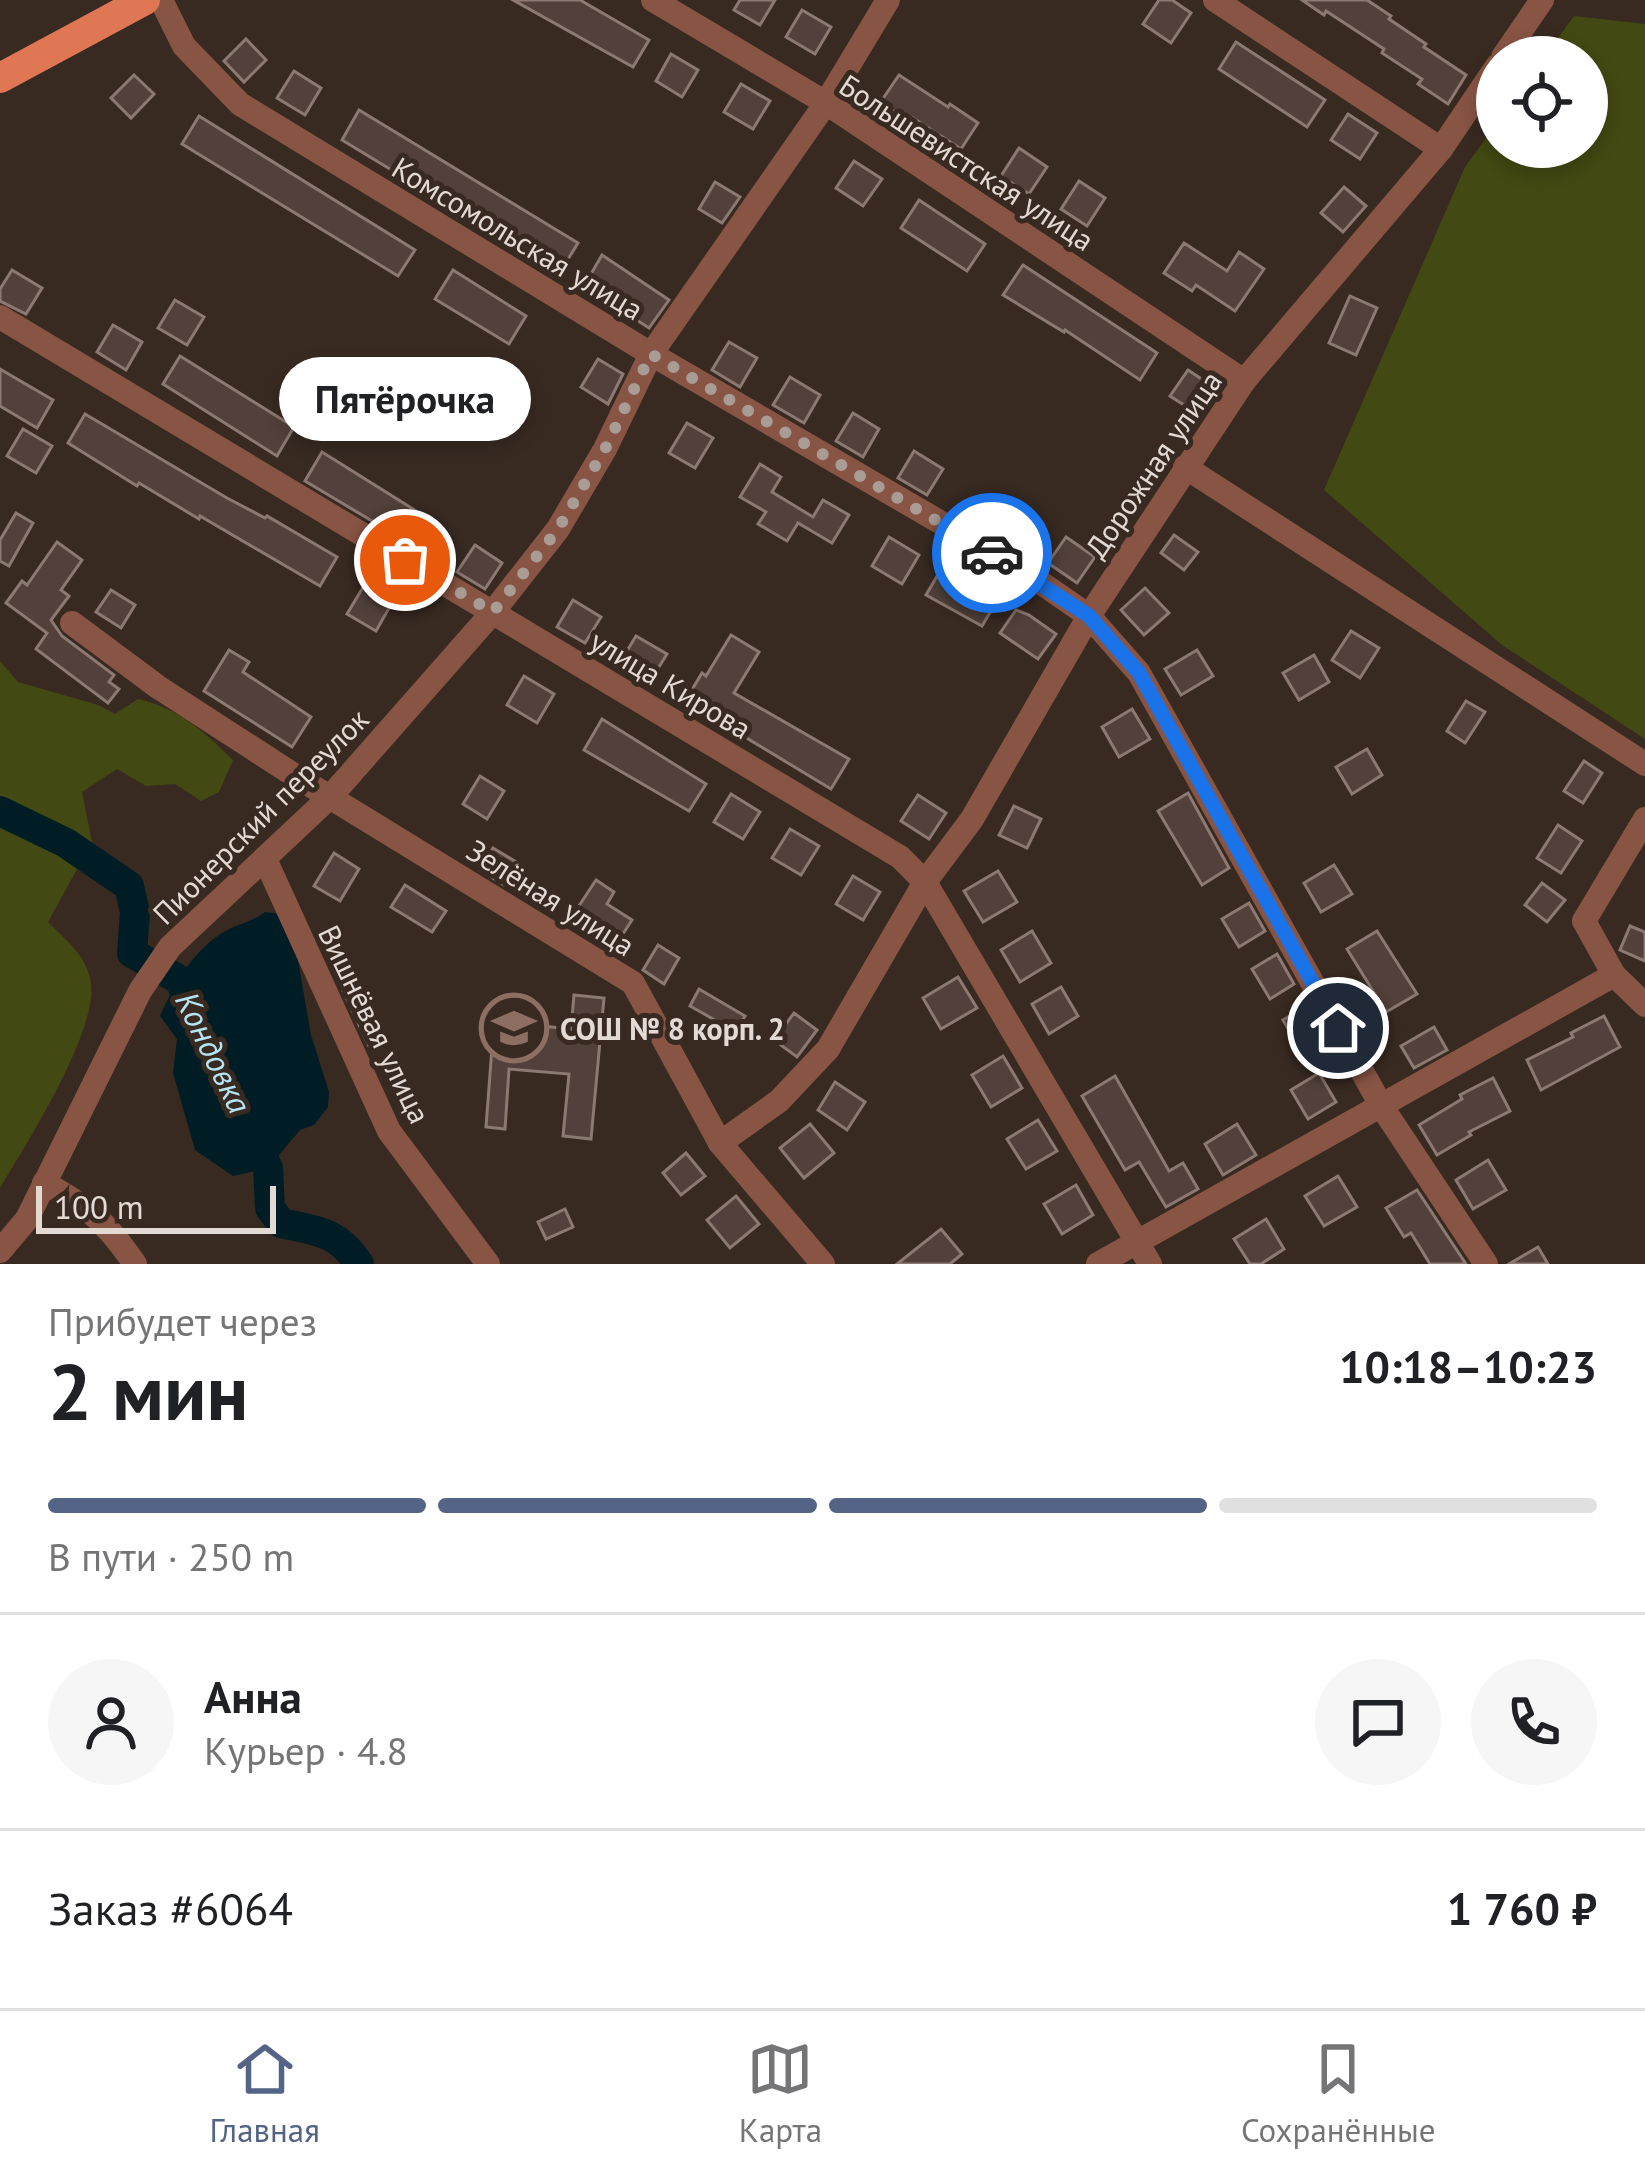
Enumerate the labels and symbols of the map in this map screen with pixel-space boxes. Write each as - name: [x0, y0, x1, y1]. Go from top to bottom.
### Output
- street label: Большевистская улица: [832, 65, 1102, 259]
- street label: Комсомольская улица: [385, 148, 651, 328]
- callout: Пятёрочка: [279, 356, 531, 440]
- street label: Дорожная улица: [1076, 363, 1230, 565]
- courier: [932, 493, 1052, 613]
- pin: [354, 509, 456, 611]
- street label: улица Кирова: [583, 621, 759, 747]
- street label: Пионерский переулок: [144, 699, 377, 932]
- street label: Зелёная улица: [460, 830, 642, 964]
- street label: Вишнёвая улица: [310, 918, 440, 1130]
- pin: [1287, 977, 1389, 1079]
- water label: Кондовка: [166, 984, 262, 1120]
- school or university icon: СОШ № 8 корп. 2: [479, 993, 549, 1063]
- place label: СОШ № 8 корп. 2: [560, 1009, 785, 1048]
- scale bar: [36, 1180, 276, 1233]

